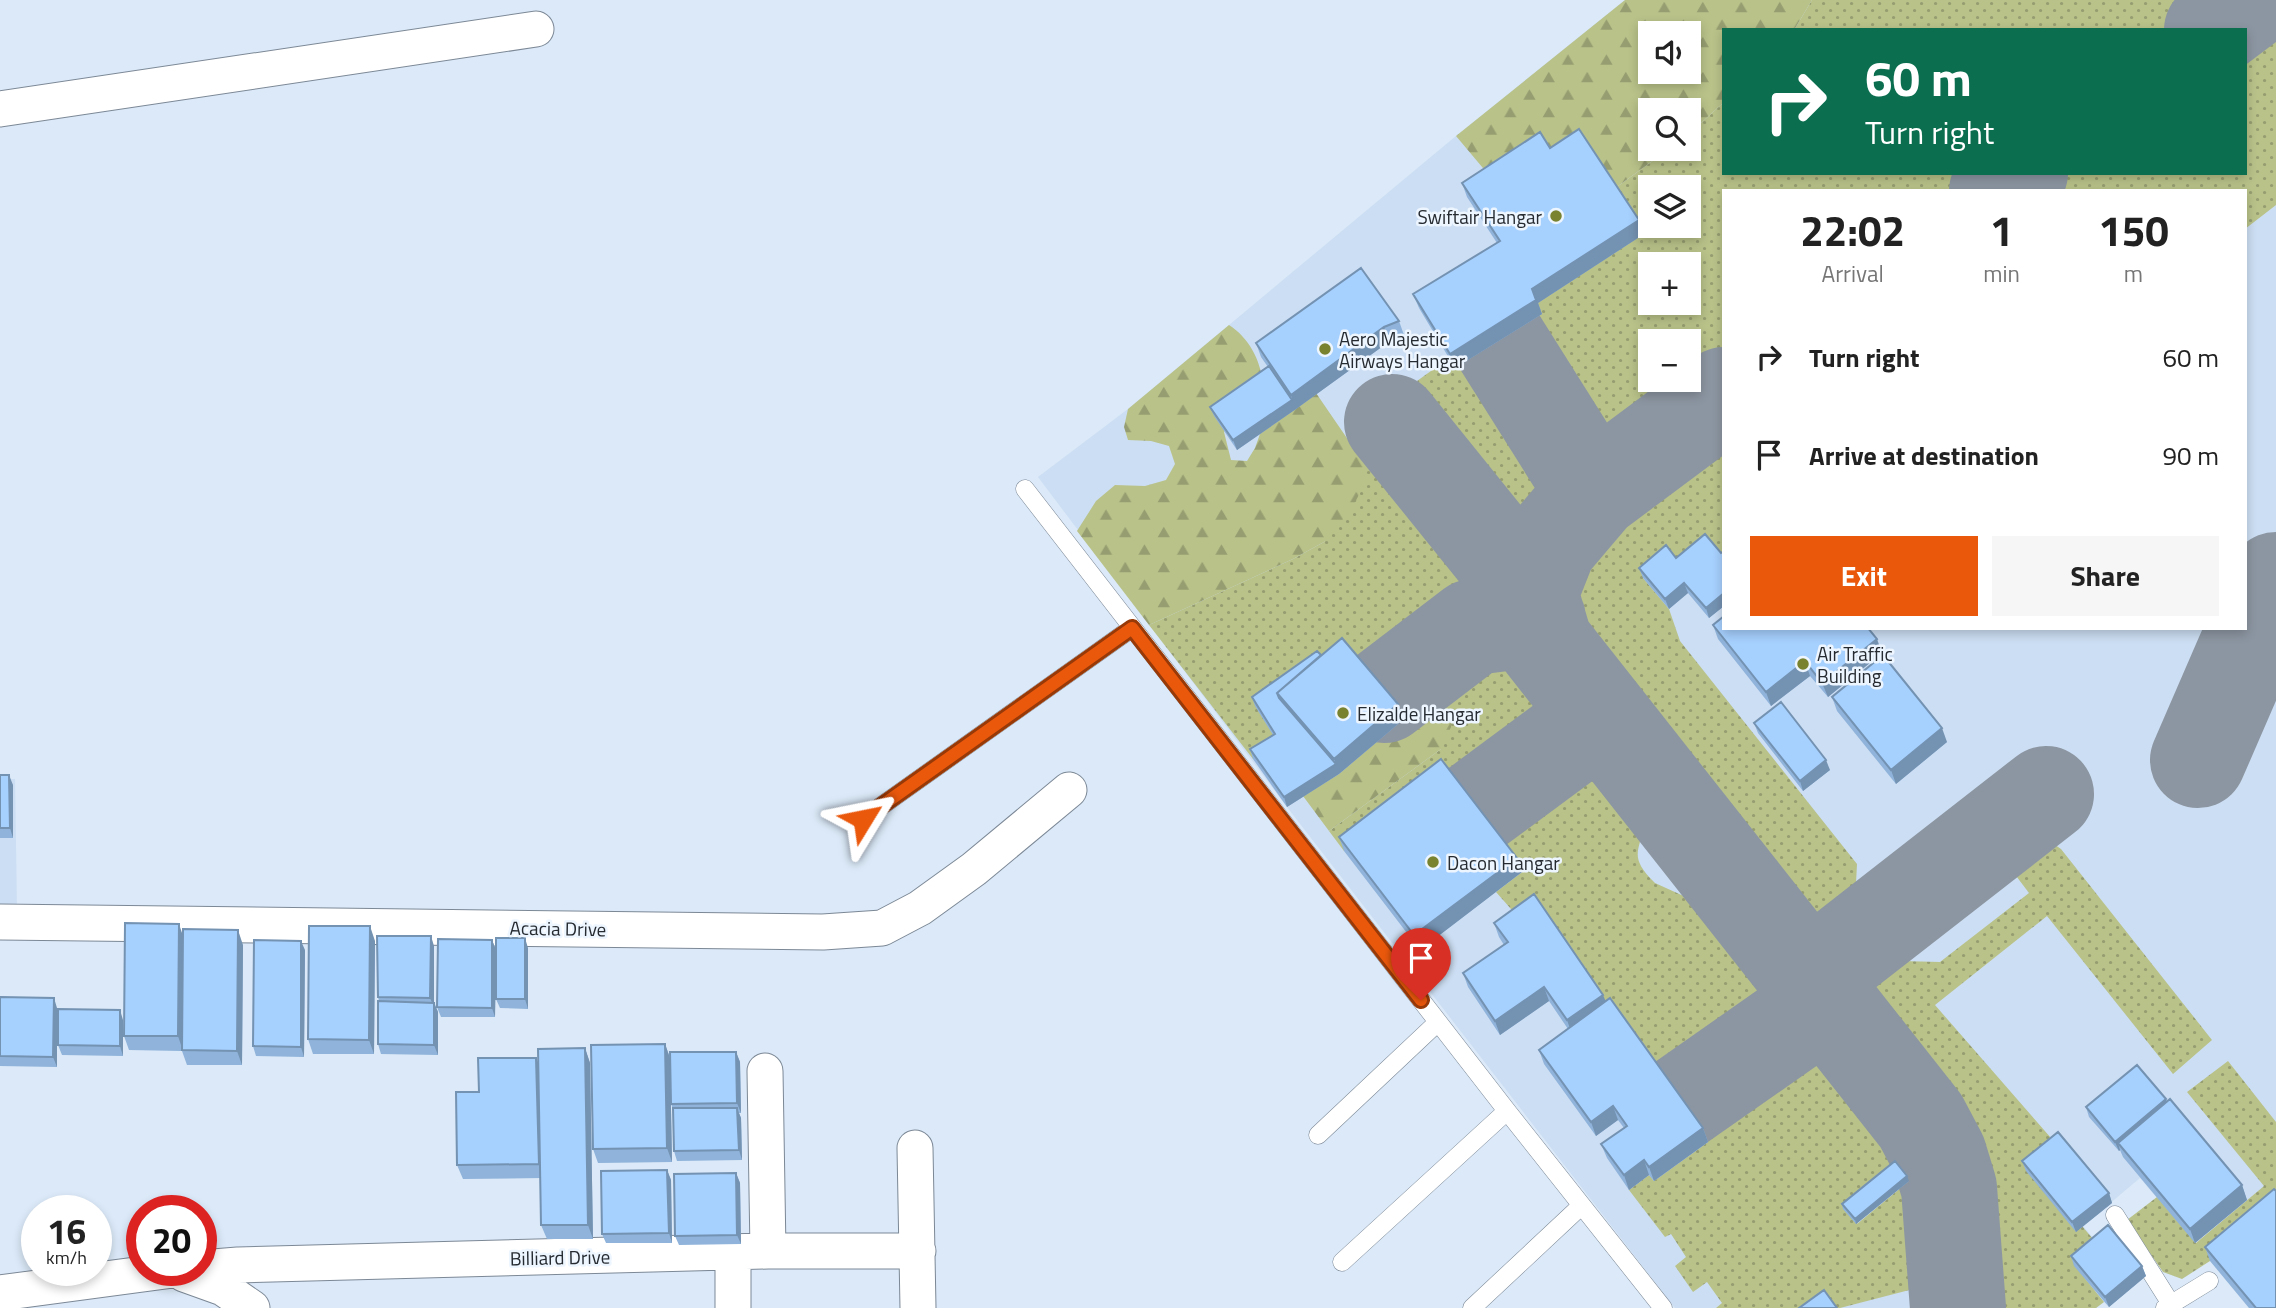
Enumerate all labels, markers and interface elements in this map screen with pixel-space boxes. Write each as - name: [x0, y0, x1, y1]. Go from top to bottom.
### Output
- map controls: [1638, 21, 1701, 392]
- button: sound: [1638, 21, 1701, 84]
- text: 60 m: [1865, 40, 1972, 115]
- icon: right: [1750, 56, 1841, 147]
- button: search: [1638, 98, 1701, 161]
- text: Turn right: [1865, 108, 1994, 156]
- button: layers: [1638, 175, 1701, 238]
- text: 22:02: [1800, 198, 1905, 262]
- text: 1: [1990, 198, 2013, 262]
- text: 150: [2098, 198, 2169, 262]
- place label: Swiftair Hangar: [1417, 202, 1542, 231]
- marker: Swiftair Hangar: [1548, 208, 1564, 224]
- button: +: [1638, 252, 1701, 315]
- text: Arrival: [1821, 256, 1884, 291]
- text: min: [1983, 256, 2020, 291]
- text: m: [2124, 256, 2143, 291]
- place label: Aero Majestic Airways Hangar: [1339, 324, 1466, 375]
- button: −: [1638, 329, 1701, 392]
- icon: right: [1750, 338, 1788, 376]
- text: Turn right: [1809, 338, 1920, 377]
- text: 60 m: [2162, 338, 2219, 377]
- marker: Aero Majestic Airways Hangar: [1317, 341, 1333, 357]
- icon: arrive: [1750, 436, 1788, 474]
- text: Arrive at destination: [1809, 436, 2039, 475]
- text: 90 m: [2162, 436, 2219, 475]
- button: Exit: [1750, 536, 1978, 616]
- button: Share: [1992, 536, 2219, 616]
- place label: Air Traffic Building: [1817, 639, 1893, 690]
- marker: Air Traffic Building: [1795, 656, 1811, 672]
- place label: Elizalde Hangar: [1357, 699, 1481, 728]
- marker: Elizalde Hangar: [1335, 705, 1351, 721]
- position arrow: [826, 782, 900, 856]
- place label: Dacon Hangar: [1447, 848, 1560, 877]
- marker: Dacon Hangar: [1425, 854, 1441, 870]
- street label: Acacia Drive: [509, 913, 607, 943]
- pin: [1391, 928, 1451, 1000]
- icon: arrive: [1402, 939, 1440, 977]
- speed limit sign: 20: [126, 1195, 217, 1286]
- text: 16: [47, 1204, 86, 1258]
- street label: Billiard Drive: [510, 1242, 610, 1272]
- text: km/h: [46, 1244, 87, 1271]

